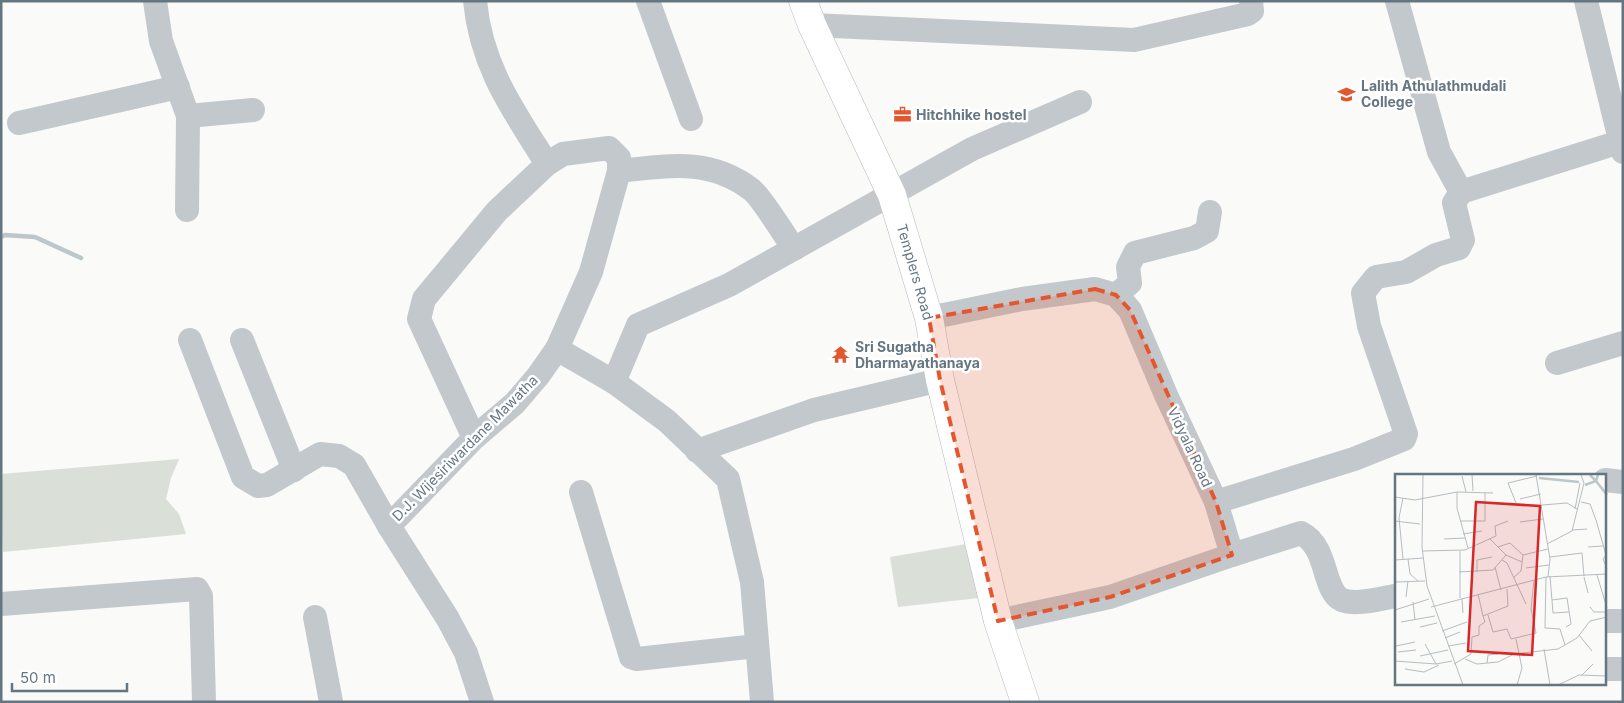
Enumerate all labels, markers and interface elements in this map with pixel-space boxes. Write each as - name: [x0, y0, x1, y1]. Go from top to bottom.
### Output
- place label: Lalith Athulathmudali College: [1361, 77, 1507, 110]
- school or university icon: Lalith Athulathmudali College: [1337, 84, 1357, 104]
- office icon: Hitchhike hostel: [892, 105, 912, 125]
- place label: Hitchhike hostel: [916, 106, 1026, 123]
- street label: Templers Road: [894, 222, 937, 322]
- place label: Sri Sugatha Dharmayathanaya: [855, 338, 980, 371]
- temple icon: Sri Sugatha Dharmayathanaya: [831, 345, 851, 365]
- street label: D.J. Wijesiriwardane Mawatha: [388, 371, 541, 524]
- street label: Vidyala Road: [1165, 404, 1216, 489]
- inset map: [1395, 474, 1606, 686]
- scale bar: [12, 660, 128, 692]
- text: 50 m: [20, 668, 56, 687]

